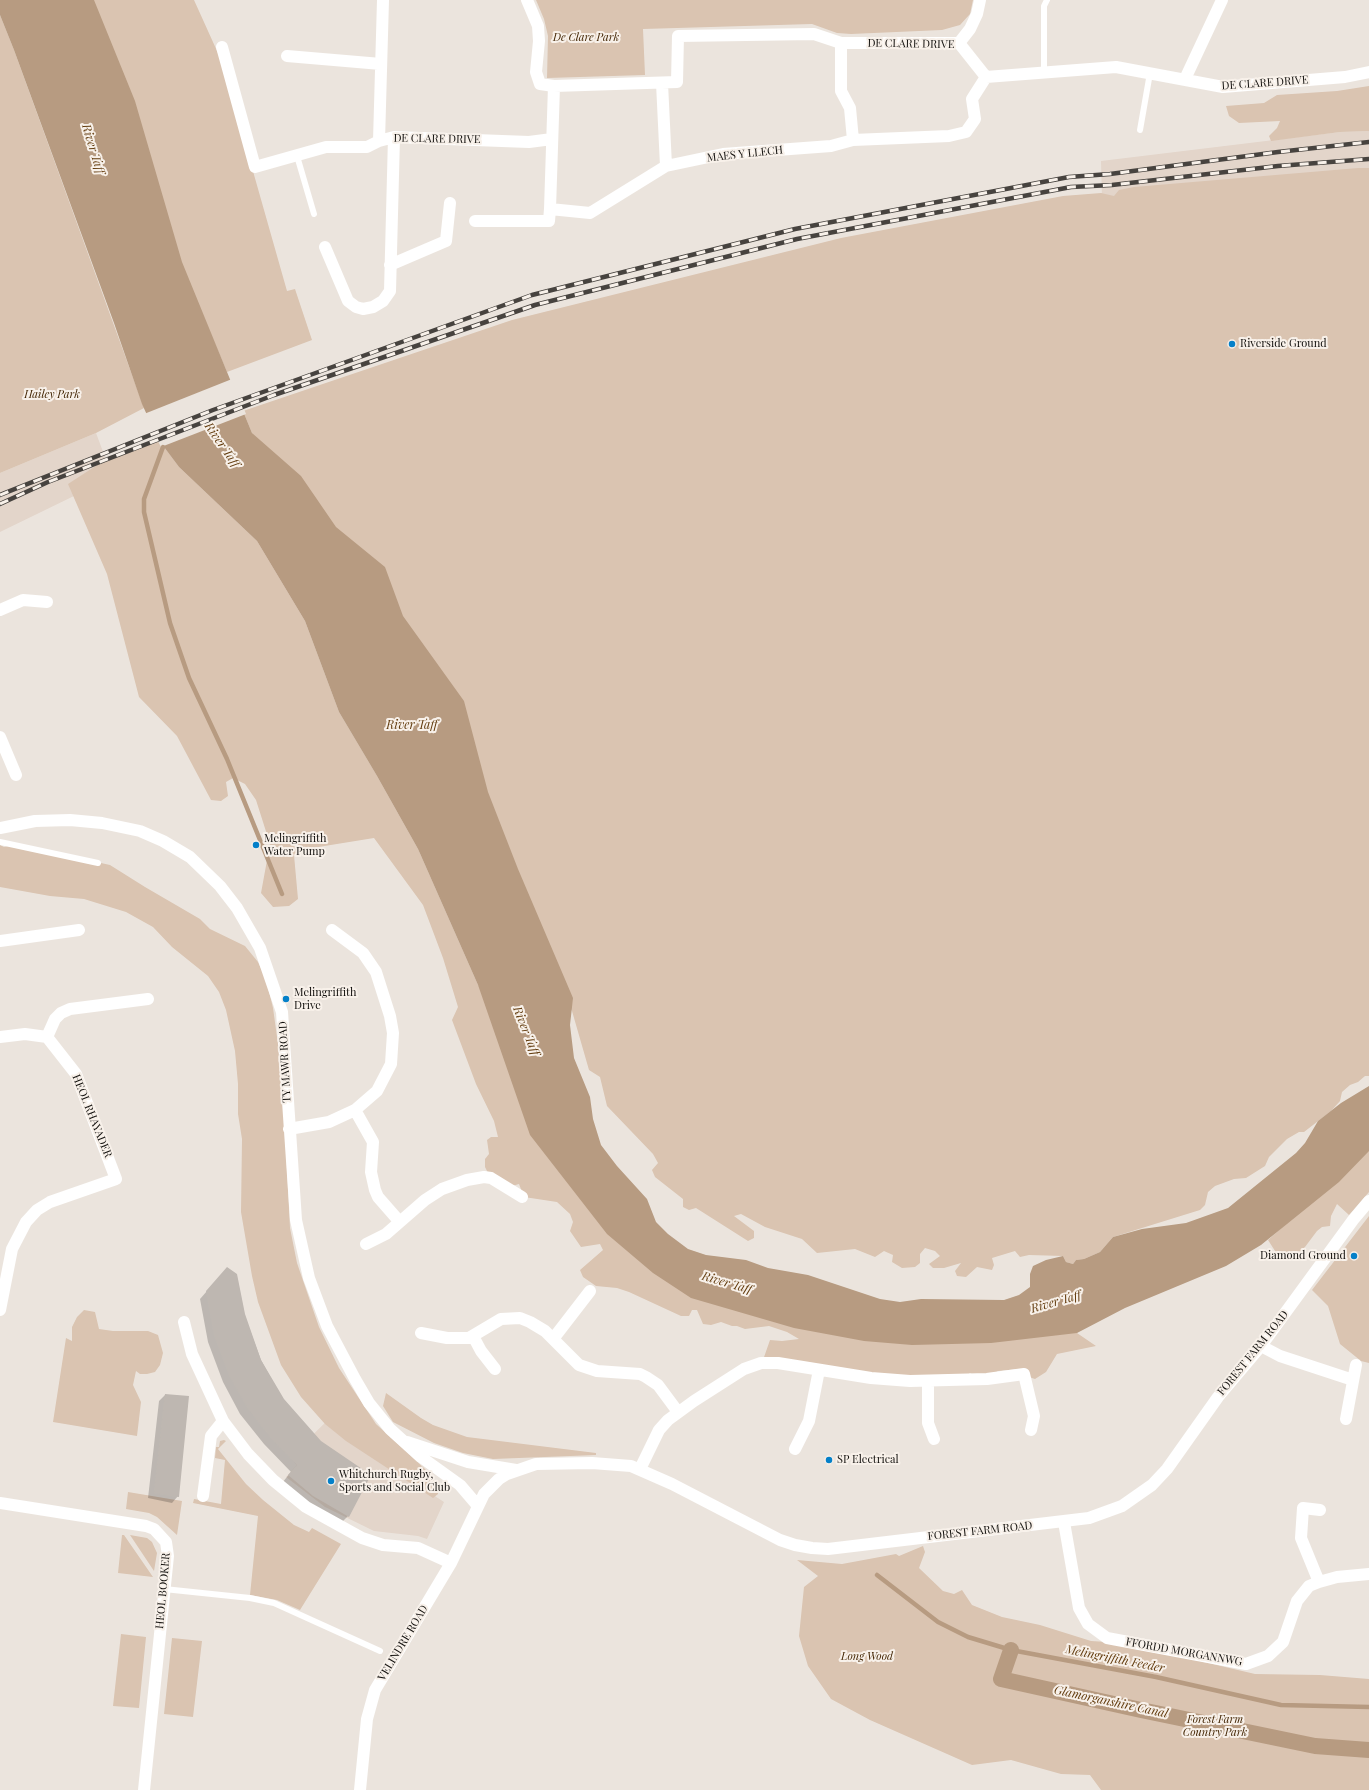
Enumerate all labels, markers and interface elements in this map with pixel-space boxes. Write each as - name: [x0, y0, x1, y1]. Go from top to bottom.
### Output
- park label: De Clare Park: [553, 31, 619, 45]
- street label: DE CLARE DRIVE: [867, 37, 955, 51]
- street label: DE CLARE DRIVE: [1221, 73, 1309, 93]
- water label: River Taff: [79, 122, 107, 176]
- street label: DE CLARE DRIVE: [393, 132, 481, 146]
- street label: MAES Y LLECH: [706, 143, 784, 165]
- place label: Riverside Ground: [1240, 337, 1327, 351]
- marker: Riverside Ground: [1227, 339, 1237, 349]
- park label: Hailey Park: [24, 388, 80, 402]
- water label: River Taff: [201, 420, 243, 470]
- water label: River Taff: [386, 718, 438, 732]
- place label: Melingriffith Water Pump: [264, 832, 326, 858]
- marker: Melingriffith Water Pump: [251, 840, 261, 850]
- place label: Melingriffith Drive: [294, 986, 356, 1012]
- marker: Melingriffith Drive: [281, 994, 291, 1004]
- water label: River Taff: [510, 1004, 542, 1058]
- street label: TY MAWR ROAD: [276, 1021, 294, 1103]
- street label: HEOL RHAYADER: [69, 1073, 115, 1159]
- place label: Diamond Ground: [1260, 1249, 1346, 1263]
- marker: Diamond Ground: [1349, 1251, 1359, 1261]
- water label: River Taff: [700, 1269, 754, 1297]
- water label: River Taff: [1029, 1288, 1083, 1316]
- street label: FOREST FARM ROAD: [1215, 1308, 1291, 1398]
- place label: SP Electrical: [837, 1453, 899, 1467]
- marker: SP Electrical: [824, 1455, 834, 1465]
- place label: Whitchurch Rugby, Sports and Social Club: [339, 1468, 450, 1494]
- marker: Whitchurch Rugby, Sports and Social Club: [326, 1476, 336, 1486]
- street label: FOREST FARM ROAD: [927, 1519, 1033, 1543]
- street label: HEOL BOOKER: [153, 1552, 173, 1630]
- street label: VELINDRE ROAD: [375, 1603, 431, 1683]
- street label: FFORDD MORGANNWG: [1125, 1635, 1243, 1669]
- water label: Melingriffith Feeder: [1064, 1642, 1166, 1676]
- park label: Long Wood: [841, 1650, 893, 1664]
- water label: Glamorganshire Canal: [1053, 1683, 1169, 1721]
- park label: Forest Farm Country Park: [1183, 1713, 1247, 1739]

